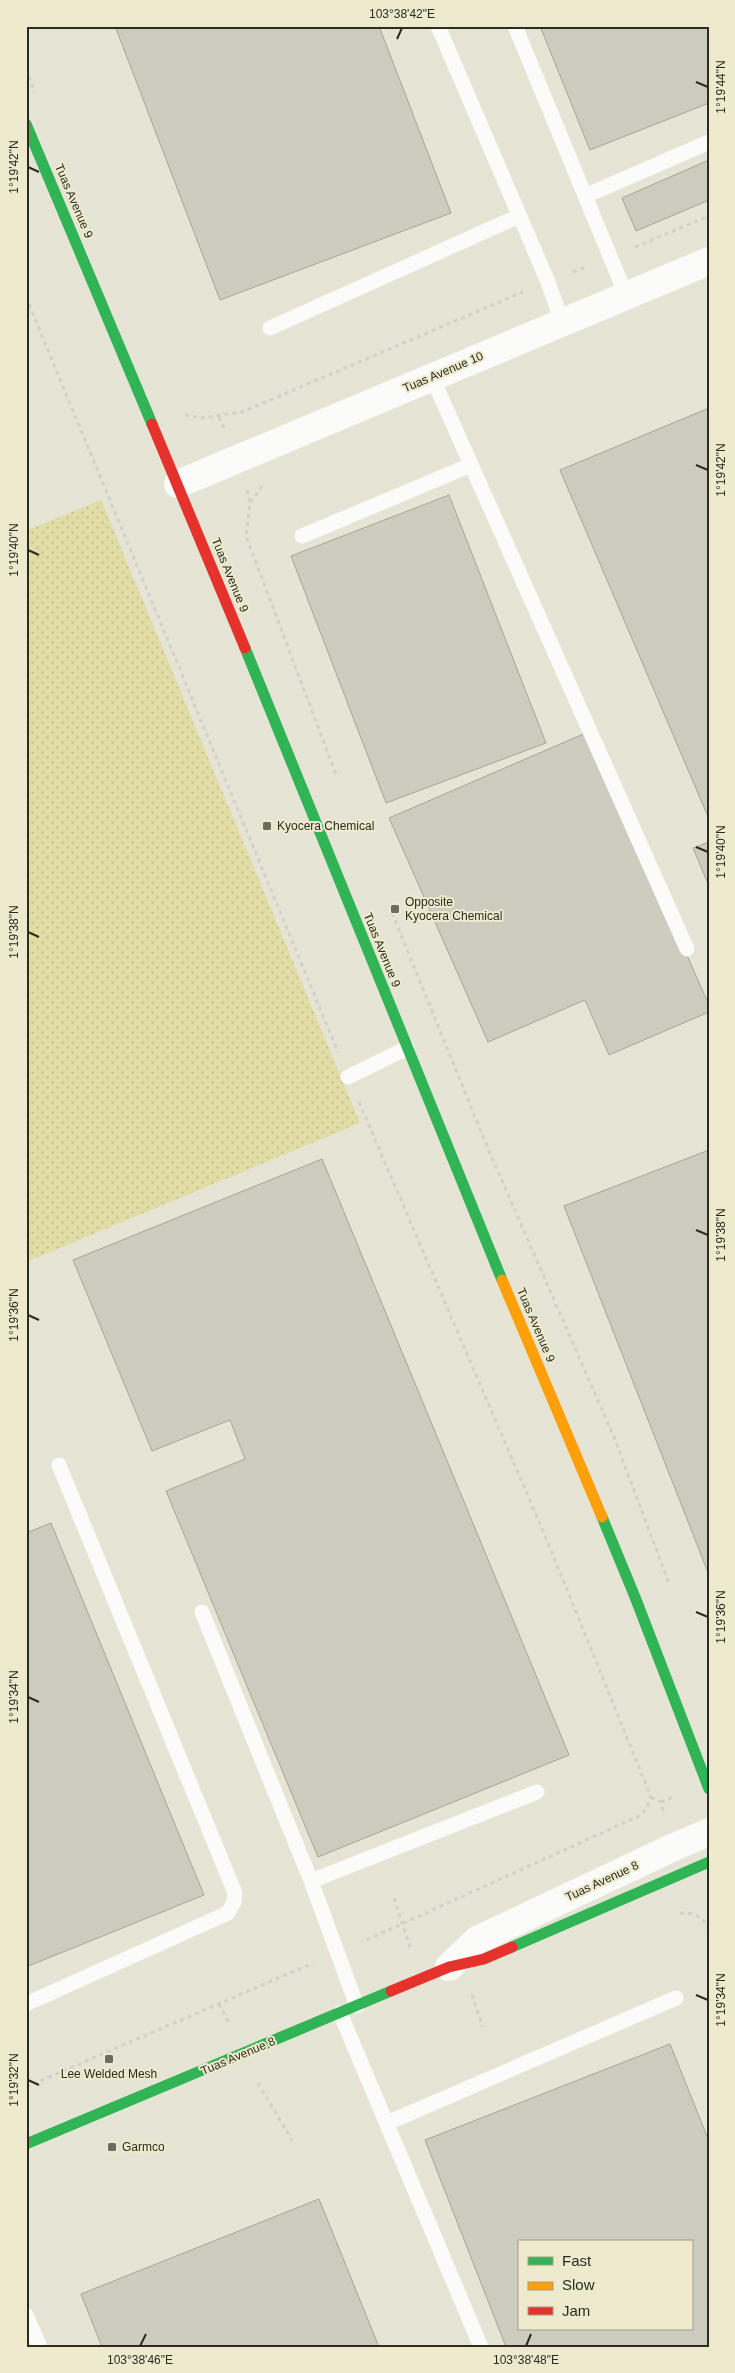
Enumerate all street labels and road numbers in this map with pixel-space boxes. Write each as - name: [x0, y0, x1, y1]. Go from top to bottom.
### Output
- street label: Tuas Avenue 9: [52, 162, 96, 241]
- street label: Tuas Avenue 10: [401, 349, 486, 395]
- street label: Tuas Avenue 9: [209, 536, 251, 615]
- street label: Tuas Avenue 9: [361, 911, 403, 990]
- street label: Tuas Avenue 9: [514, 1286, 558, 1365]
- street label: Tuas Avenue 8: [563, 1858, 641, 1904]
- street label: Tuas Avenue 8: [199, 2034, 278, 2078]

